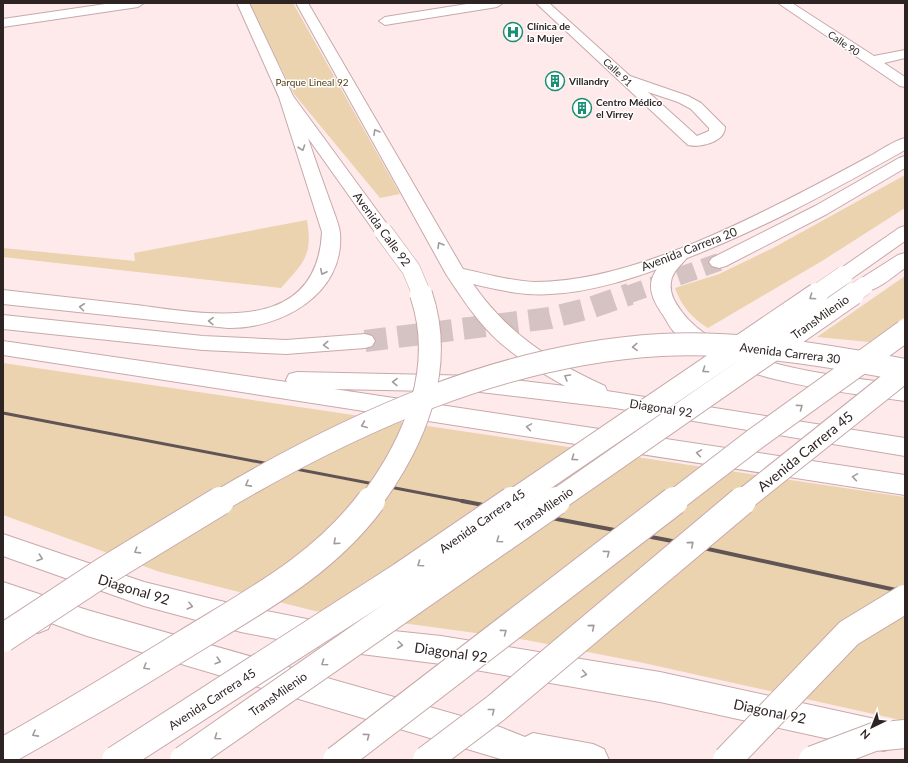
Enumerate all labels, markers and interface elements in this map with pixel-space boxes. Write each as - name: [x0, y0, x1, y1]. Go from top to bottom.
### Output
- place label: Clínica de la Mujer: [527, 20, 571, 44]
- hospital icon: Clínica de la Mujer: [502, 21, 524, 43]
- street label: Calle 90: [826, 28, 862, 58]
- street label: Calle 91: [601, 55, 635, 89]
- building icon: Villandry: [544, 70, 566, 92]
- place label: Villandry: [568, 75, 610, 87]
- park label: Parque Lineal 92: [275, 76, 349, 88]
- place label: Centro Médico el Virrey: [596, 96, 662, 120]
- building icon: Centro Médico el Virrey: [571, 97, 593, 119]
- one-way arrow: [373, 129, 380, 137]
- one-way arrow: [297, 144, 306, 151]
- street label: Avenida Calle 92: [350, 189, 414, 269]
- street label: Avenida Carrera 20: [639, 224, 739, 274]
- one-way arrow: [438, 242, 445, 249]
- one-way arrow: [320, 267, 328, 275]
- street label: TransMilenio: [788, 291, 852, 342]
- one-way arrow: [809, 292, 816, 300]
- one-way arrow: [79, 302, 85, 311]
- one-way arrow: [208, 316, 214, 325]
- street label: Avenida Carrera 30: [739, 339, 841, 367]
- one-way arrow: [323, 340, 329, 349]
- one-way arrow: [632, 343, 638, 351]
- one-way arrow: [702, 365, 709, 372]
- one-way arrow: [564, 374, 571, 381]
- one-way arrow: [392, 378, 398, 386]
- street label: Diagonal 92: [629, 396, 693, 420]
- one-way arrow: [796, 405, 803, 412]
- street label: Avenida Carrera 45: [754, 407, 856, 495]
- one-way arrow: [361, 420, 368, 428]
- one-way arrow: [526, 423, 532, 432]
- one-way arrow: [696, 449, 702, 458]
- one-way arrow: [571, 453, 578, 461]
- one-way arrow: [852, 473, 858, 482]
- one-way arrow: [245, 479, 252, 487]
- street label: TransMilenio: [512, 483, 576, 534]
- street label: Avenida Carrera 45: [436, 486, 528, 556]
- one-way arrow: [497, 535, 504, 542]
- one-way arrow: [333, 537, 341, 544]
- one-way arrow: [686, 541, 694, 548]
- one-way arrow: [134, 547, 141, 554]
- one-way arrow: [603, 550, 610, 557]
- one-way arrow: [36, 553, 43, 562]
- one-way arrow: [418, 559, 425, 566]
- street label: Diagonal 92: [96, 570, 172, 608]
- one-way arrow: [187, 601, 194, 609]
- one-way arrow: [587, 625, 594, 632]
- one-way arrow: [500, 629, 507, 636]
- street label: Diagonal 92: [413, 638, 489, 666]
- one-way arrow: [397, 640, 404, 649]
- one-way arrow: [215, 656, 222, 665]
- one-way arrow: [321, 658, 328, 666]
- one-way arrow: [143, 663, 150, 670]
- street label: Avenida Carrera 45: [165, 665, 259, 733]
- street label: TransMilenio: [246, 668, 310, 719]
- one-way arrow: [581, 669, 587, 678]
- street label: Diagonal 92: [732, 695, 808, 727]
- north arrow: [852, 707, 892, 747]
- one-way arrow: [487, 709, 494, 716]
- text: N: [857, 727, 872, 742]
- one-way arrow: [32, 730, 39, 737]
- one-way arrow: [214, 732, 221, 740]
- one-way arrow: [363, 734, 370, 741]

